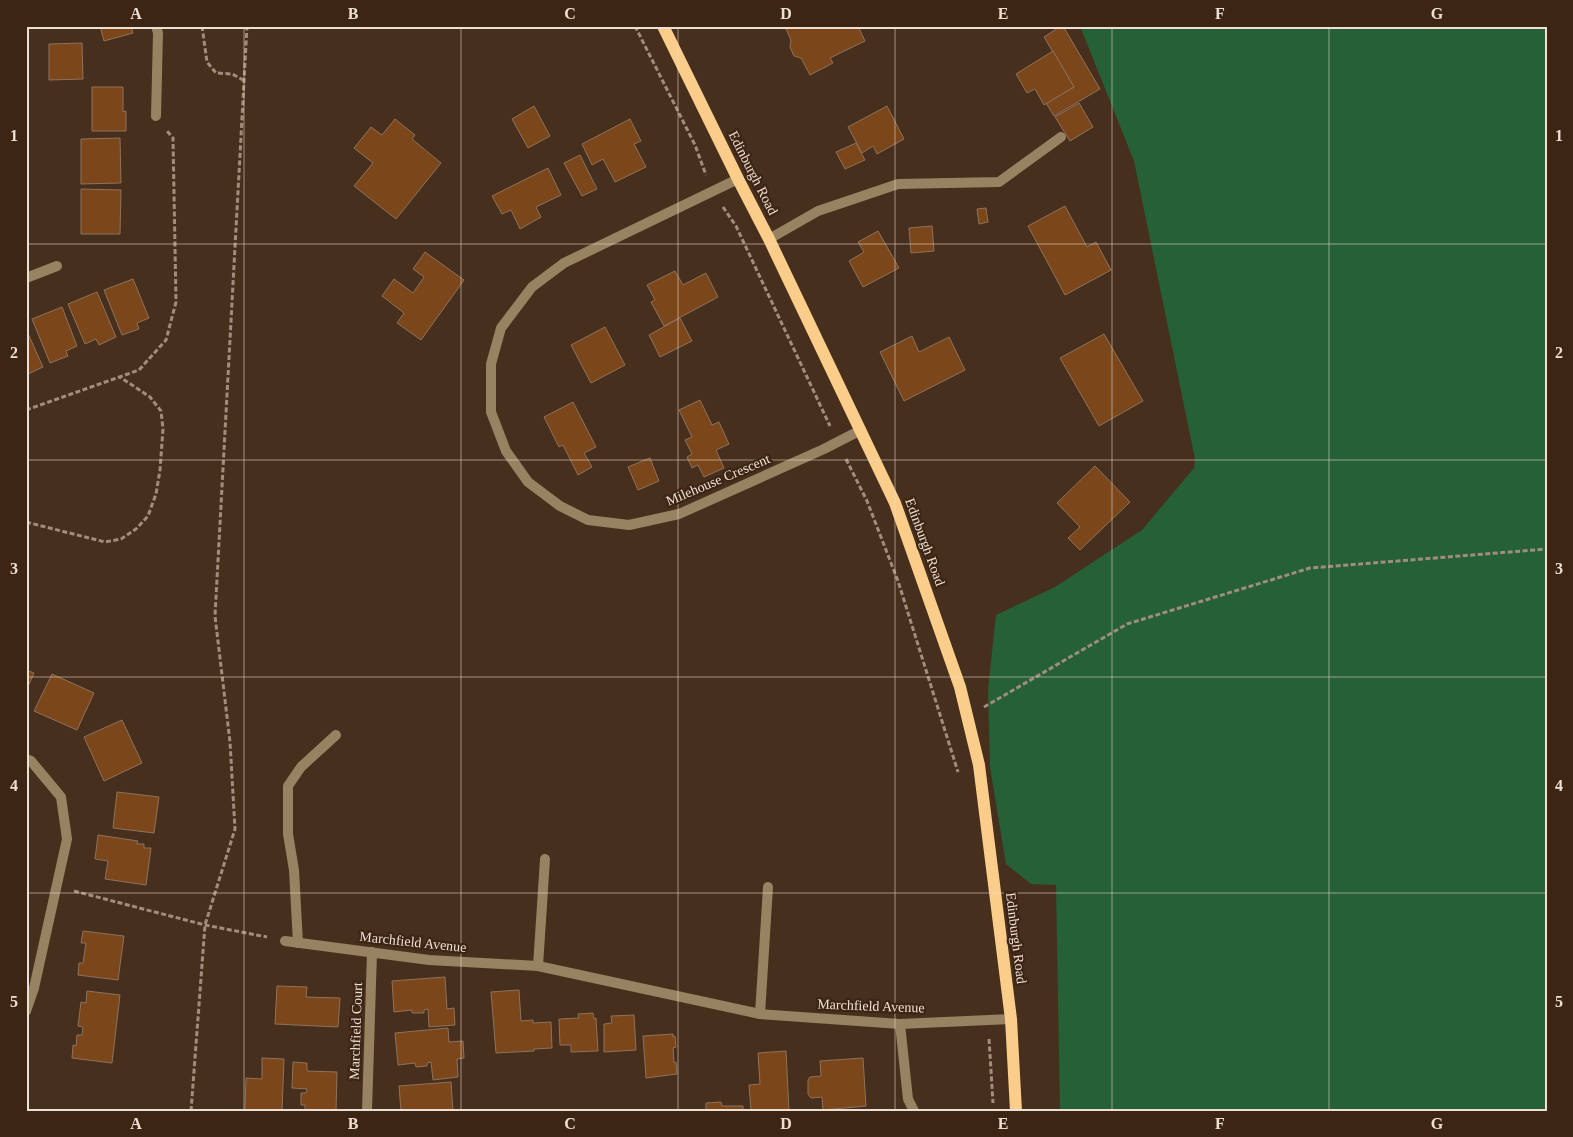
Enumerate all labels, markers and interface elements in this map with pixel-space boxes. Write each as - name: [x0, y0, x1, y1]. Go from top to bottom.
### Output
- text: A: [130, 5, 142, 22]
- text: B: [348, 5, 359, 22]
- text: C: [564, 5, 576, 22]
- text: D: [780, 5, 792, 22]
- text: E: [998, 5, 1008, 22]
- text: F: [1215, 5, 1225, 22]
- text: G: [1431, 5, 1444, 22]
- text: 1: [10, 127, 18, 144]
- text: 1: [1555, 127, 1563, 144]
- street label: Edinburgh Road: [725, 129, 781, 217]
- text: 2: [10, 344, 18, 361]
- text: 2: [1555, 344, 1563, 361]
- street label: Milehouse Crescent: [664, 451, 772, 509]
- street label: Edinburgh Road: [902, 496, 948, 588]
- text: 3: [10, 560, 18, 577]
- text: 3: [1555, 560, 1563, 577]
- text: 4: [10, 777, 18, 794]
- text: 4: [1555, 777, 1563, 794]
- street label: Edinburgh Road: [1003, 891, 1029, 985]
- street label: Marchfield Avenue: [359, 929, 467, 955]
- street label: Marchfield Court: [347, 982, 365, 1080]
- text: 5: [10, 993, 18, 1010]
- text: 5: [1555, 993, 1563, 1010]
- street label: Marchfield Avenue: [817, 997, 925, 1015]
- text: A: [130, 1115, 142, 1132]
- text: B: [348, 1115, 359, 1132]
- text: C: [564, 1115, 576, 1132]
- text: D: [780, 1115, 792, 1132]
- text: E: [998, 1115, 1008, 1132]
- text: F: [1215, 1115, 1225, 1132]
- text: G: [1431, 1115, 1444, 1132]

